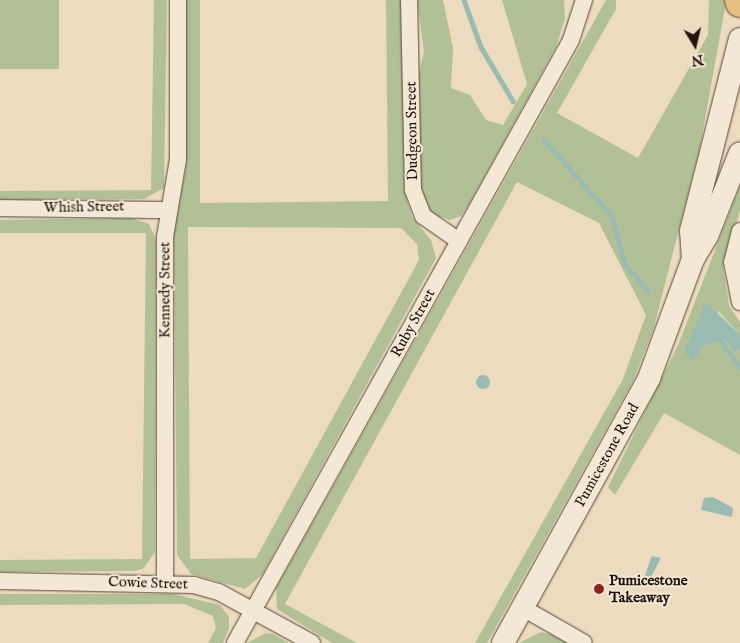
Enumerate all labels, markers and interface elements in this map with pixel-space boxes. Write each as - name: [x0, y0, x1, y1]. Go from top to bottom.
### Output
- north arrow: [670, 20, 720, 70]
- text: N: [690, 50, 705, 70]
- street label: Dudgeon Street: [402, 81, 422, 181]
- street label: Whish Street: [43, 197, 125, 217]
- street label: Kennedy Street: [156, 242, 174, 338]
- street label: Ruby Street: [387, 286, 439, 360]
- street label: Pumicestone Road: [571, 400, 643, 510]
- place label: Pumicestone Takeaway: [609, 571, 688, 606]
- street label: Cowie Street: [108, 573, 188, 593]
- marker: Pumicestone Takeaway: [593, 583, 605, 595]

